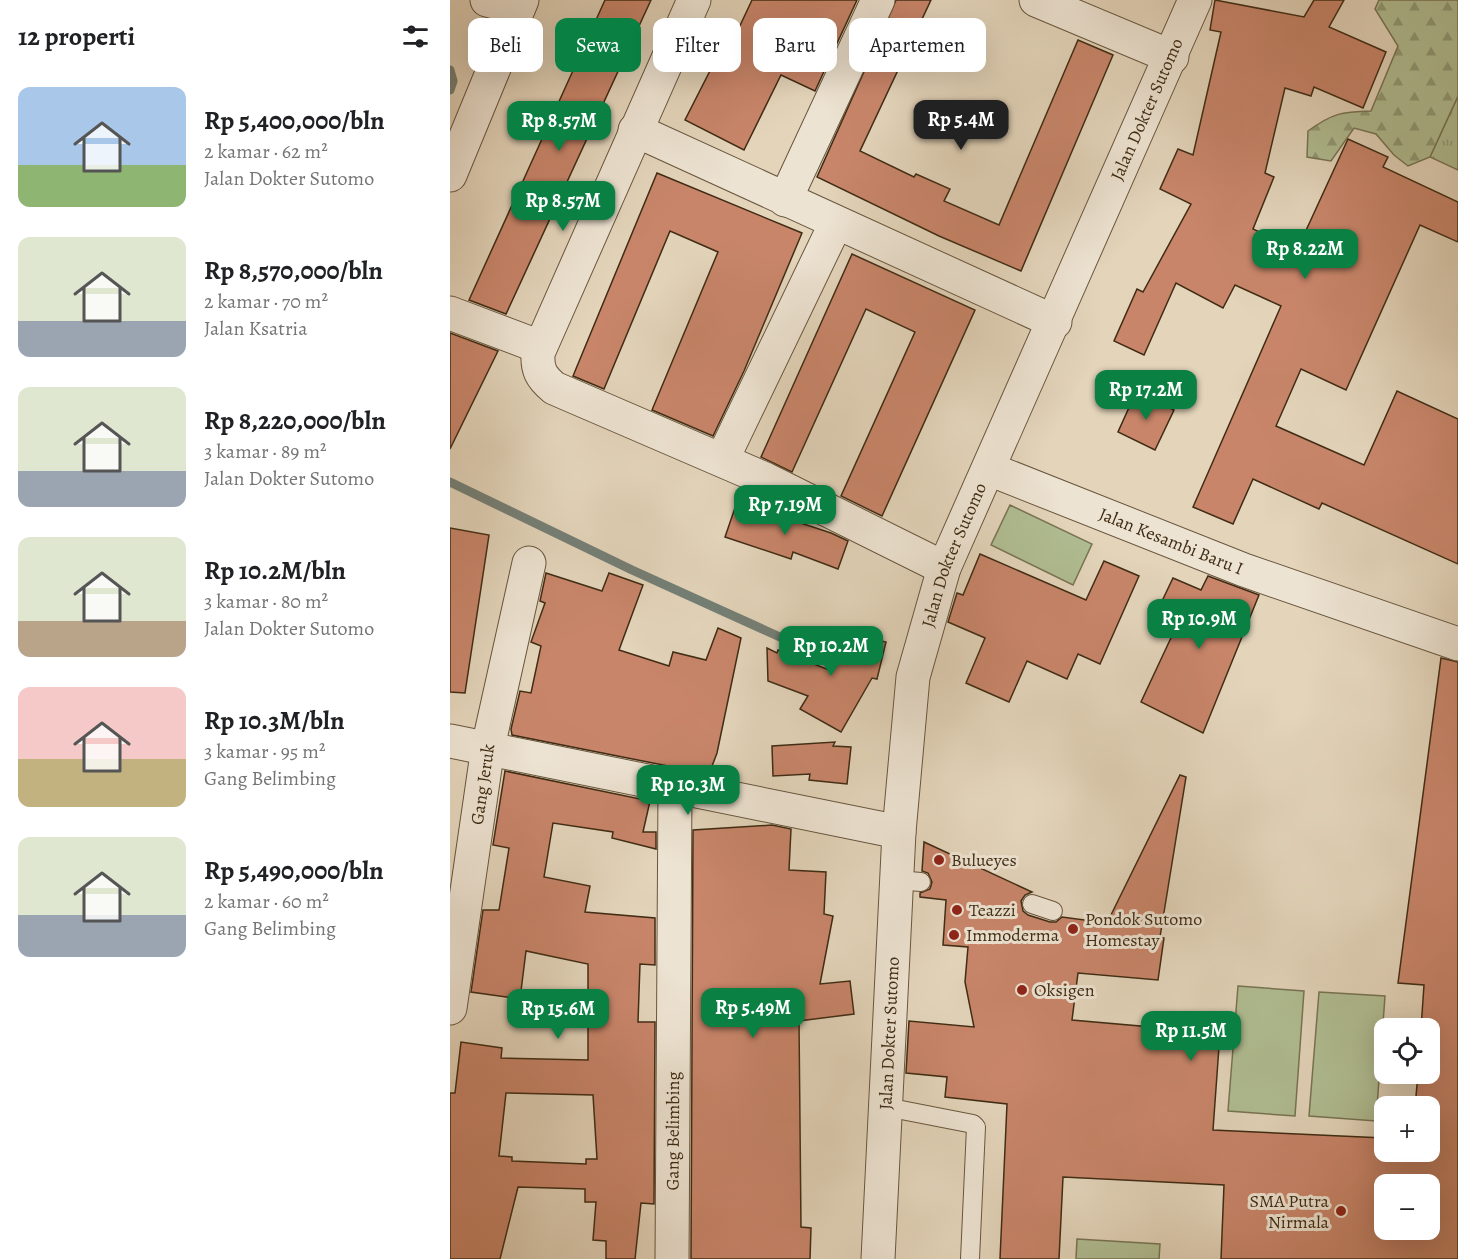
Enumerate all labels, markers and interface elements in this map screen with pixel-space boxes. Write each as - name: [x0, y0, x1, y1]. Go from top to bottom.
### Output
- chip: Beli: [468, 18, 543, 72]
- chip: Sewa: [555, 18, 641, 72]
- chip: Filter: [653, 18, 741, 72]
- chip: Baru: [753, 18, 837, 72]
- chip: Apartemen: [849, 18, 986, 72]
- text: 12 properti: [18, 19, 135, 54]
- icon: filters: [399, 20, 432, 53]
- street label: Jalan Dokter Sutomo: [1105, 34, 1189, 184]
- pin: Rp 5.4M: [906, 100, 1016, 151]
- pin: Rp 8.57M: [497, 101, 621, 152]
- text: Rp 5,400,000/bln: [204, 103, 385, 138]
- text: Rp 5.4M: [928, 106, 994, 133]
- text: Rp 8.57M: [521, 107, 597, 134]
- icon: home: [66, 111, 138, 183]
- text: 2 kamar · 62 m²: [204, 138, 328, 165]
- text: Jalan Dokter Sutomo: [204, 165, 374, 192]
- pin: Rp 8.57M: [501, 181, 625, 232]
- text: Rp 8.57M: [525, 187, 601, 214]
- pin: Rp 8.22M: [1243, 229, 1367, 280]
- text: Rp 8.22M: [1266, 235, 1344, 262]
- text: Rp 8,570,000/bln: [204, 253, 383, 288]
- icon: home: [66, 261, 138, 333]
- text: 2 kamar · 70 m²: [204, 288, 328, 315]
- text: Jalan Ksatria: [204, 315, 308, 342]
- pin: Rp 17.2M: [1084, 370, 1208, 421]
- text: Rp 17.2M: [1109, 376, 1183, 403]
- text: Rp 8,220,000/bln: [204, 403, 386, 438]
- icon: home: [66, 411, 138, 483]
- text: 3 kamar · 89 m²: [204, 438, 327, 465]
- text: Jalan Dokter Sutomo: [204, 465, 374, 492]
- street label: Jalan Dokter Sutomo: [916, 479, 992, 630]
- pin: Rp 7.19M: [723, 485, 847, 536]
- text: Rp 7.19M: [748, 491, 822, 518]
- street label: Jalan Kesambi Baru I: [1096, 502, 1247, 581]
- text: Rp 10.2M/bln: [204, 553, 346, 588]
- icon: home: [66, 561, 138, 633]
- text: 3 kamar · 80 m²: [204, 588, 328, 615]
- pin: Rp 10.9M: [1137, 599, 1261, 650]
- text: Rp 10.9M: [1161, 605, 1237, 632]
- text: Jalan Dokter Sutomo: [204, 615, 374, 642]
- pin: Rp 10.2M: [769, 626, 893, 677]
- text: Rp 10.2M: [793, 632, 869, 659]
- text: Rp 10.3M/bln: [204, 703, 345, 738]
- icon: home: [66, 711, 138, 783]
- text: 3 kamar · 95 m²: [204, 738, 326, 765]
- street label: Gang Jeruk: [465, 742, 500, 826]
- text: Gang Belimbing: [204, 765, 336, 792]
- pin: Rp 10.3M: [626, 765, 750, 816]
- text: Rp 10.3M: [651, 771, 725, 798]
- place label: Bulueyes: [951, 848, 1017, 872]
- text: Rp 5,490,000/bln: [204, 853, 384, 888]
- marker: Bulueyes: [932, 853, 946, 867]
- icon: home: [66, 861, 138, 933]
- text: 2 kamar · 60 m²: [204, 888, 329, 915]
- place label: Teazzi: [969, 898, 1016, 922]
- marker: Teazzi: [950, 903, 964, 917]
- place label: Pondok Sutomo Homestay: [1085, 907, 1202, 952]
- text: Gang Belimbing: [204, 915, 336, 942]
- marker: Pondok Sutomo Homestay: [1066, 922, 1080, 936]
- place label: Immoderma: [966, 923, 1060, 947]
- marker: Immoderma: [947, 928, 961, 942]
- street label: Jalan Dokter Sutomo: [873, 956, 905, 1110]
- place label: Oksigen: [1034, 978, 1095, 1002]
- marker: Oksigen: [1015, 983, 1029, 997]
- pin: Rp 5.49M: [691, 988, 815, 1039]
- pin: Rp 15.6M: [496, 989, 620, 1040]
- text: Rp 5.49M: [715, 994, 791, 1021]
- text: Rp 15.6M: [521, 995, 595, 1022]
- pin: Rp 11.5M: [1129, 1011, 1253, 1062]
- text: Rp 11.5M: [1155, 1017, 1227, 1044]
- map controls: [1374, 1018, 1440, 1240]
- button: locate: [1374, 1018, 1440, 1084]
- street label: Gang Belimbing: [660, 1071, 685, 1191]
- button: +: [1374, 1096, 1440, 1162]
- button: −: [1374, 1174, 1440, 1240]
- place label: SMA Putra Nirmala: [1249, 1189, 1330, 1234]
- marker: SMA Putra Nirmala: [1334, 1204, 1348, 1218]

